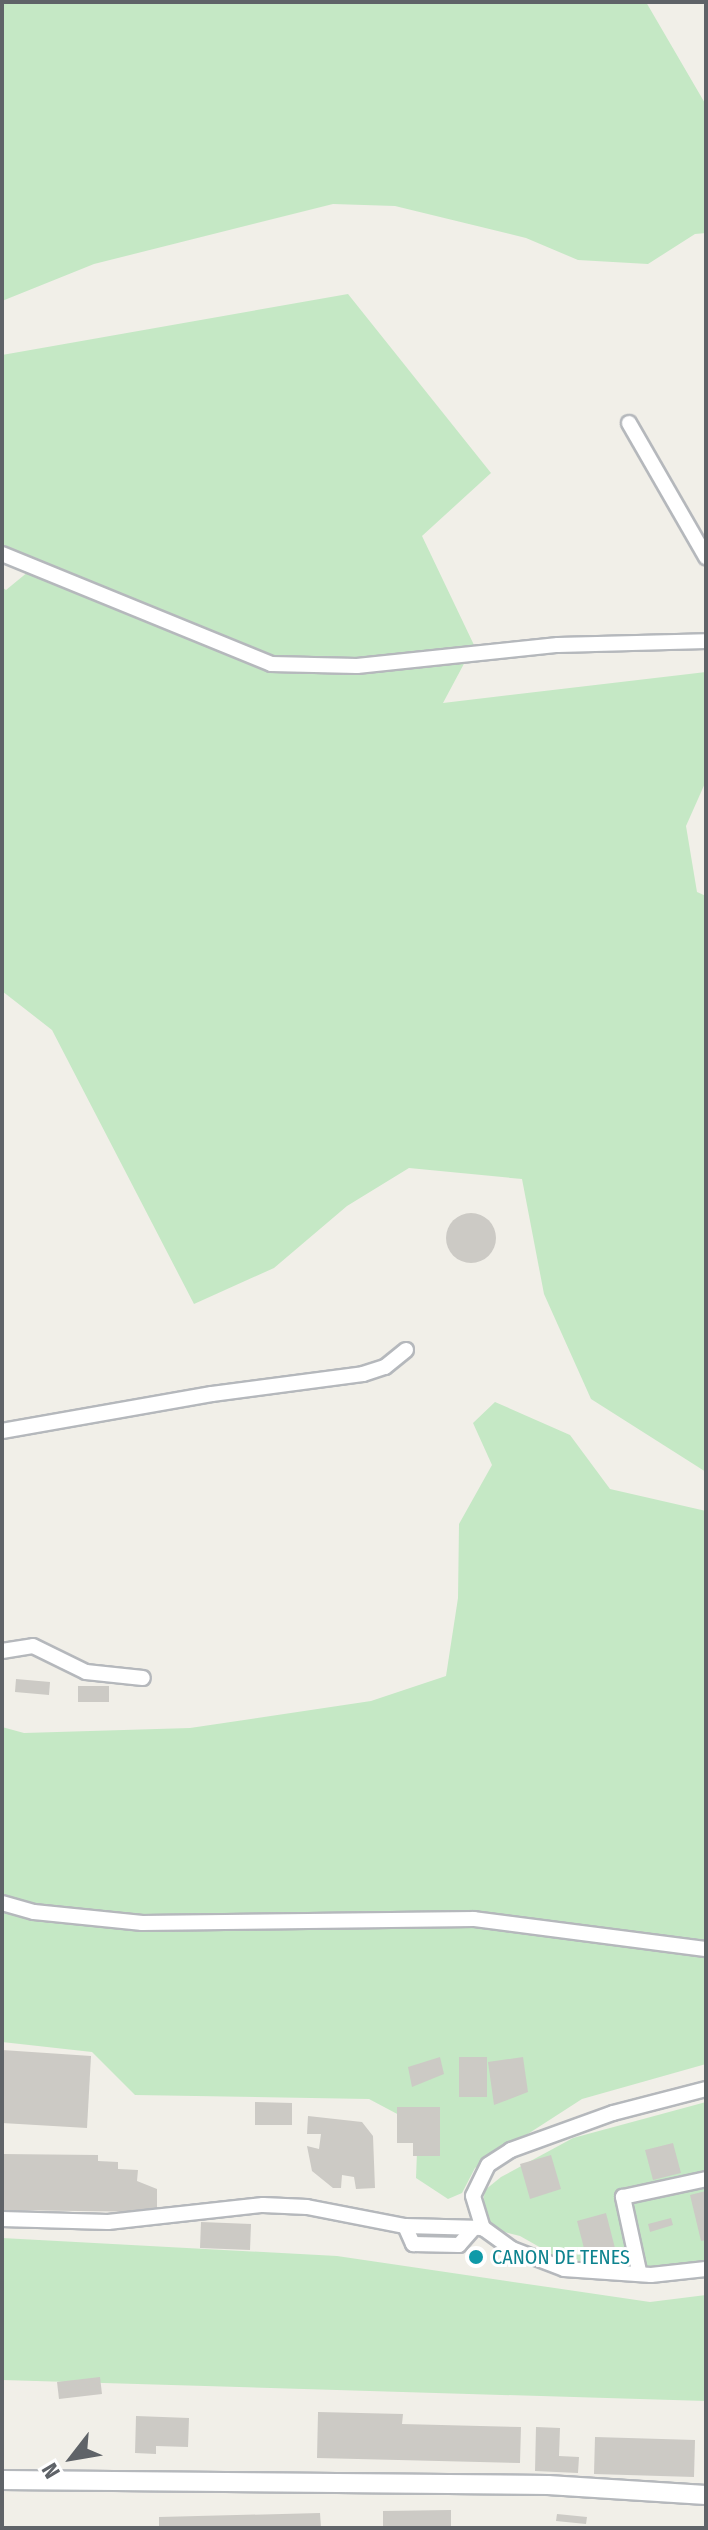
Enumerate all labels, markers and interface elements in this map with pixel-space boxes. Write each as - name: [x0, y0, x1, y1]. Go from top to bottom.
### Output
- place label: CANON DE TENES: [492, 2245, 630, 2269]
- marker: CANON DE TENES: [467, 2248, 485, 2266]
- north arrow: [32, 2418, 112, 2498]
- text: N: [36, 2458, 66, 2483]

